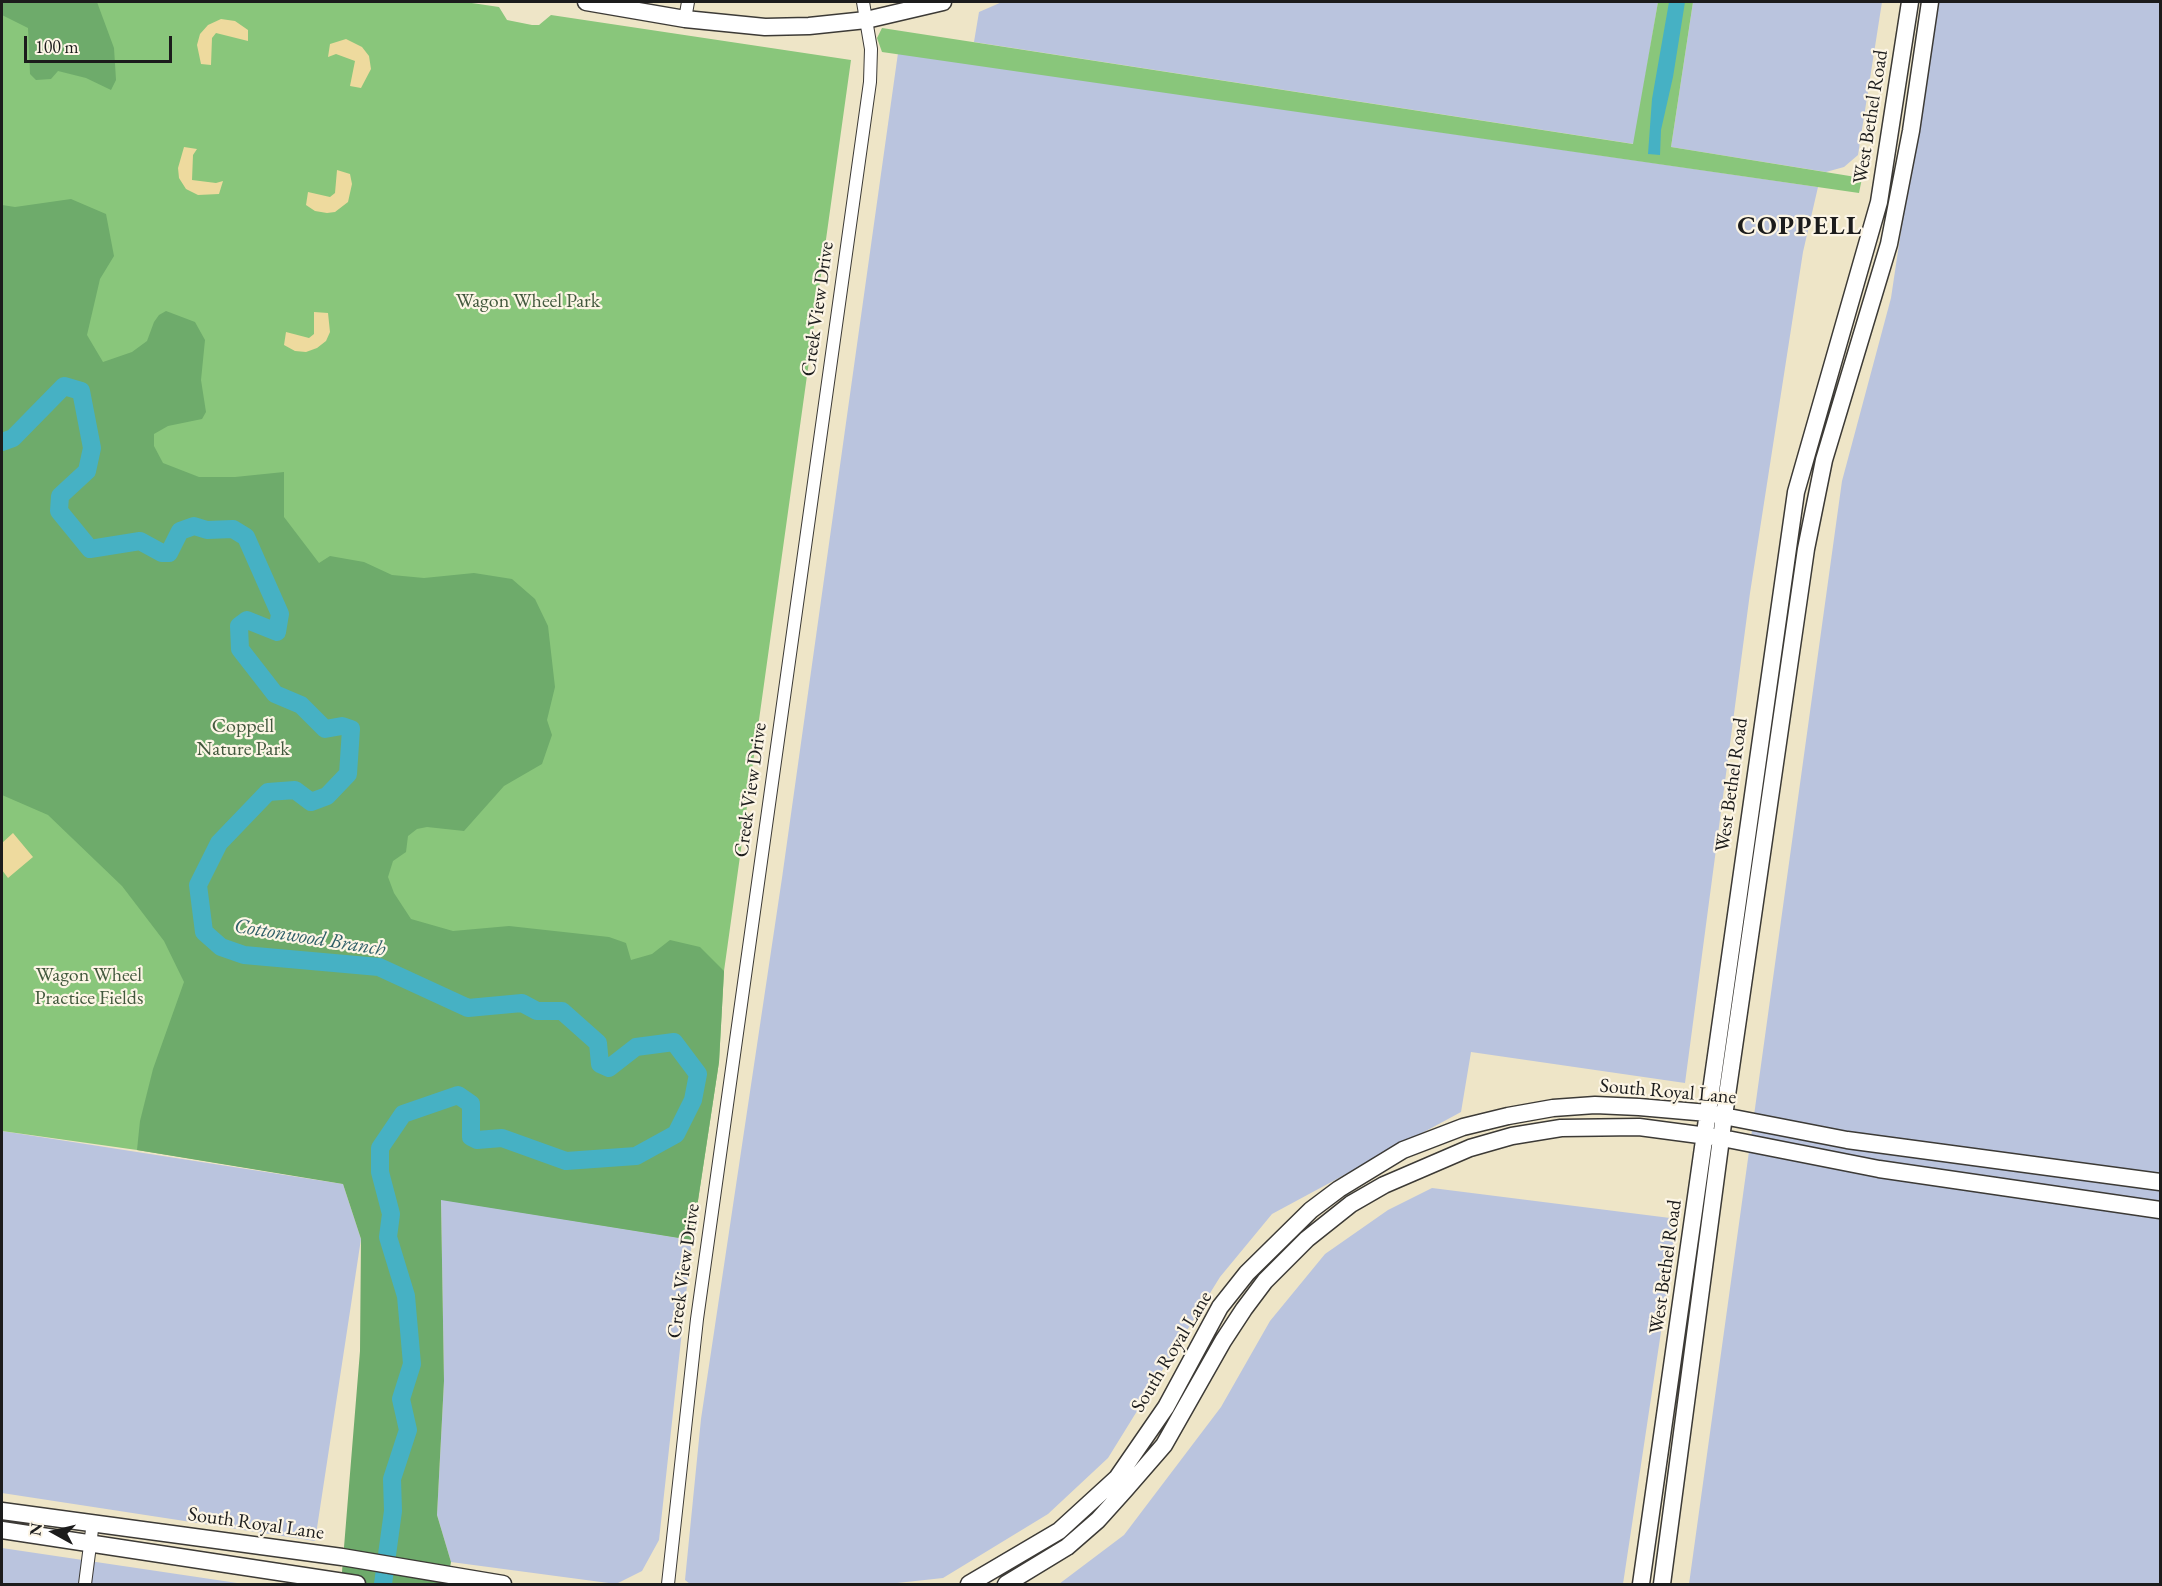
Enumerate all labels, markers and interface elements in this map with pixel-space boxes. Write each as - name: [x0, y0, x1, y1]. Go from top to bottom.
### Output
- scale bar: [27, 24, 176, 62]
- text: 100 m: [35, 35, 79, 58]
- street label: West Bethel Road: [1849, 48, 1893, 186]
- district label: COPPELL: [1737, 211, 1863, 243]
- street label: Creek View Drive: [797, 240, 839, 378]
- park label: Wagon Wheel Park: [456, 290, 600, 314]
- park label: Coppell Nature Park: [196, 715, 290, 762]
- street label: West Bethel Road: [1711, 716, 1753, 854]
- street label: Creek View Drive: [730, 721, 772, 859]
- water label: Cottonwood Branch: [232, 914, 388, 962]
- park label: Wagon Wheel Practice Fields: [35, 964, 143, 1011]
- street label: South Royal Lane: [1599, 1074, 1737, 1110]
- street label: West Bethel Road: [1645, 1198, 1687, 1336]
- street label: Creek View Drive: [663, 1202, 705, 1340]
- street label: South Royal Lane: [1126, 1287, 1218, 1417]
- north arrow: [24, 1502, 84, 1562]
- street label: South Royal Lane: [186, 1503, 326, 1545]
- text: N: [24, 1522, 47, 1537]

